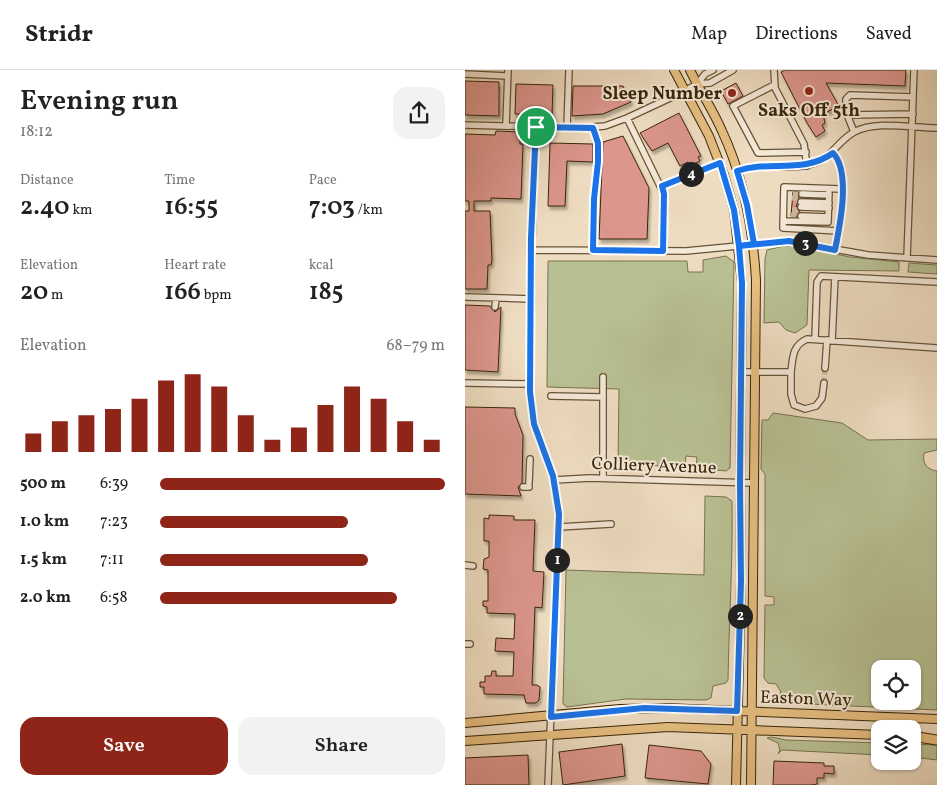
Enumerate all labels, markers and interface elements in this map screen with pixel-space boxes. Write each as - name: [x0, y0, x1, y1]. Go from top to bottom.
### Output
- text: Stridr: [25, 18, 93, 52]
- text: Map: [691, 22, 727, 47]
- text: Directions: [755, 22, 838, 47]
- text: Saved: [866, 22, 912, 47]
- text: Evening run: [20, 82, 179, 121]
- place label: Sleep Number: [602, 82, 722, 107]
- marker: Saks Off 5th: [803, 85, 815, 97]
- button: share: [393, 87, 445, 139]
- marker: Sleep Number: [726, 87, 738, 99]
- place label: Saks Off 5th: [758, 99, 860, 124]
- pin: [515, 106, 557, 148]
- icon: arrive: [522, 113, 550, 141]
- text: 18:12: [20, 121, 53, 143]
- pin: 4: [679, 162, 703, 186]
- text: 4: [687, 165, 696, 184]
- text: Distance: [20, 171, 74, 190]
- text: Time: [164, 171, 195, 190]
- text: Pace: [309, 171, 337, 190]
- text: 2.40: [20, 190, 70, 225]
- text: 16:55: [164, 190, 218, 225]
- text: 7:03: [309, 190, 355, 225]
- text: km: [70, 201, 92, 220]
- text: /km: [355, 201, 383, 220]
- pin: 3: [793, 230, 817, 256]
- text: 3: [802, 234, 809, 253]
- text: Elevation: [20, 256, 78, 275]
- text: Heart rate: [164, 256, 226, 275]
- text: kcal: [309, 256, 334, 275]
- text: 20: [20, 275, 48, 310]
- text: 166: [164, 275, 201, 310]
- text: 185: [309, 275, 343, 310]
- text: m: [48, 286, 63, 305]
- text: bpm: [201, 286, 232, 305]
- text: Elevation: [20, 335, 87, 357]
- text: 68–79 m: [386, 335, 445, 357]
- street label: Colliery Avenue: [591, 452, 717, 481]
- text: 500 m: [20, 473, 66, 495]
- text: 6:39: [100, 473, 128, 495]
- text: 1.0 km: [20, 511, 69, 533]
- text: 7:23: [100, 511, 128, 533]
- pin: 1: [545, 548, 569, 572]
- text: 1.5 km: [20, 549, 67, 571]
- text: 7:11: [100, 549, 124, 571]
- text: 1: [555, 551, 560, 570]
- text: 2.0 km: [20, 587, 71, 609]
- text: 6:58: [100, 587, 128, 609]
- pin: 2: [727, 604, 753, 628]
- text: 2: [737, 607, 744, 626]
- map controls: [871, 660, 921, 770]
- button: locate: [871, 660, 921, 710]
- street label: Easton Way: [760, 685, 853, 714]
- button: Save: [20, 717, 228, 775]
- button: Share: [238, 717, 445, 775]
- button: layers: [871, 720, 921, 770]

